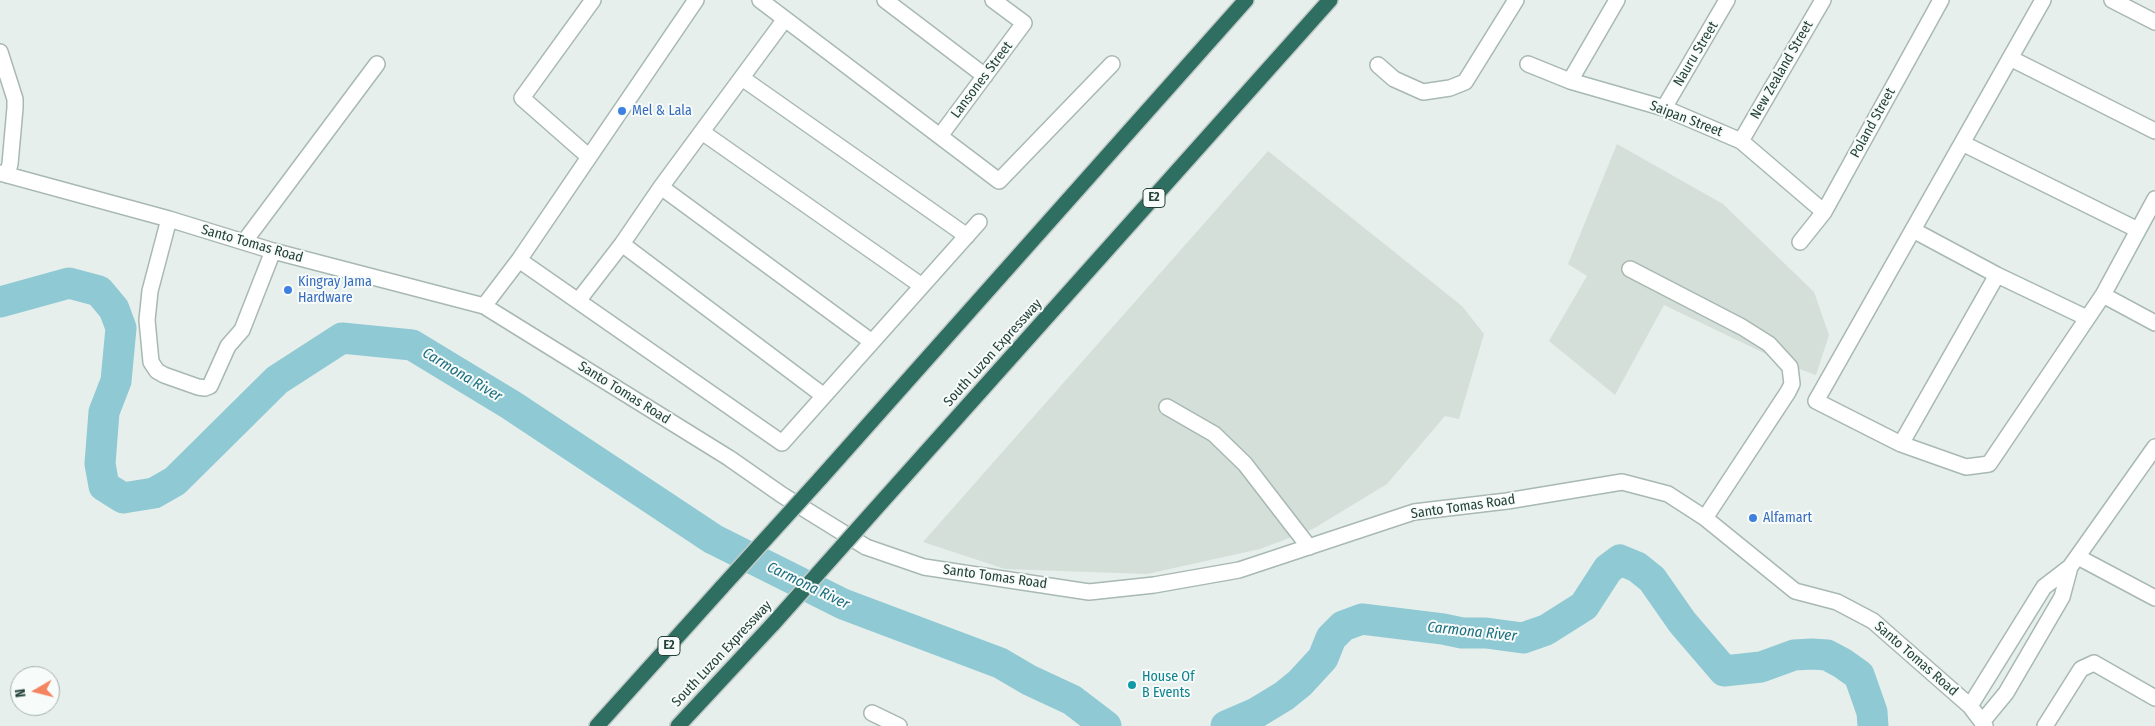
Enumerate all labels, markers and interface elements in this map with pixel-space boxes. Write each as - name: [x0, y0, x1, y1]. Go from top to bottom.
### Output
- street label: New Zealand Street: [1747, 18, 1817, 122]
- street label: Nauru Street: [1670, 19, 1722, 89]
- street label: Lansones Street: [948, 38, 1016, 122]
- street label: Poland Street: [1847, 85, 1899, 161]
- street label: Saipan Street: [1647, 97, 1725, 141]
- place label: Mel & Lala: [632, 103, 692, 119]
- marker: Mel & Lala: [616, 105, 628, 117]
- road number: E2: [1143, 188, 1165, 208]
- street label: Santo Tomas Road: [199, 221, 305, 267]
- place label: Kingray Jama Hardware: [298, 274, 372, 306]
- marker: Kingray Jama Hardware: [282, 284, 294, 296]
- street label: South Luzon Expressway: [940, 296, 1046, 410]
- water label: Carmona River: [419, 344, 505, 406]
- street label: Santo Tomas Road: [575, 358, 673, 428]
- street label: Santo Tomas Road: [1410, 491, 1516, 523]
- place label: Alfamart: [1763, 510, 1812, 526]
- marker: Alfamart: [1747, 512, 1759, 524]
- water label: Carmona River: [764, 558, 852, 614]
- street label: Santo Tomas Road: [942, 561, 1048, 593]
- street label: South Luzon Expressway: [669, 598, 775, 710]
- water label: Carmona River: [1427, 618, 1517, 646]
- street label: Santo Tomas Road: [1871, 618, 1961, 700]
- road number: E2: [658, 636, 680, 656]
- north arrow: [10, 666, 60, 716]
- place label: House Of B Events: [1142, 669, 1194, 702]
- marker: House Of B Events: [1126, 679, 1138, 691]
- text: N: [12, 688, 30, 698]

